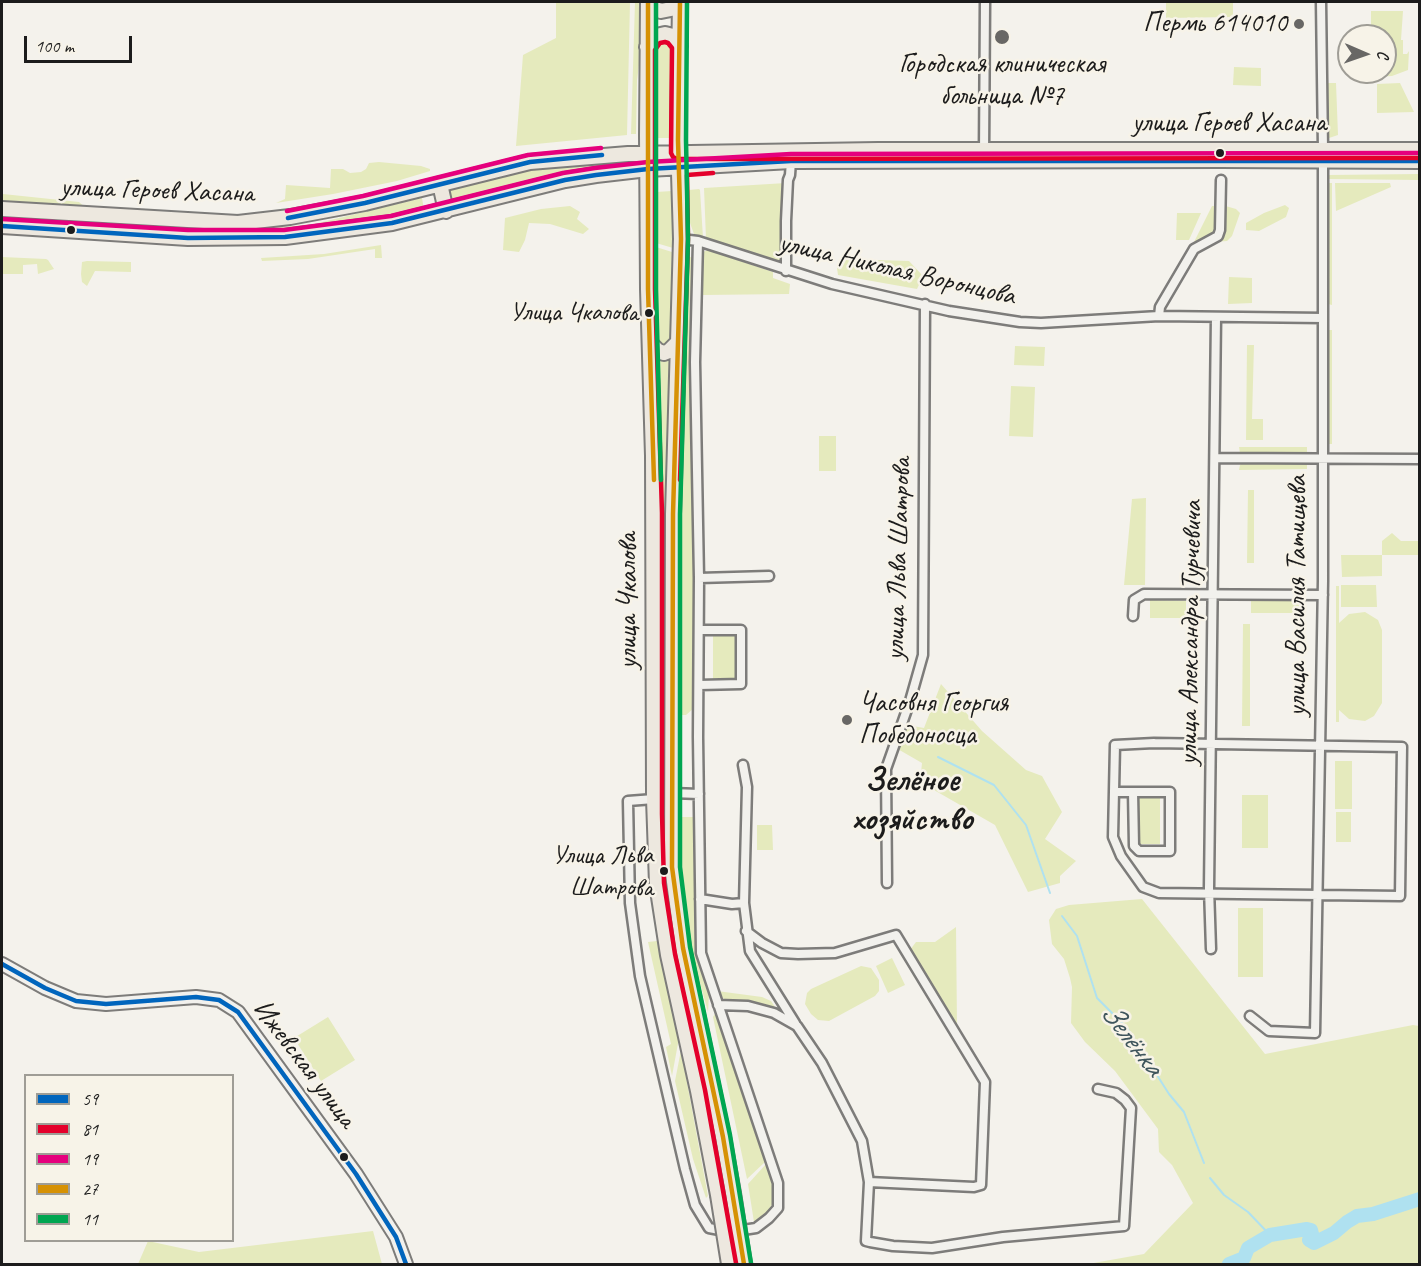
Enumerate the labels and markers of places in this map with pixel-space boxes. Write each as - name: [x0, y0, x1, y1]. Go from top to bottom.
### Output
- place label: Пермь 614010: [1143, 7, 1287, 41]
- marker: Пермь 614010: [1292, 17, 1306, 31]
- marker: Городская клиническая больница №7: [993, 28, 1011, 46]
- place label: Городская клиническая больница №7: [899, 48, 1105, 114]
- unlabelled marker: [1214, 147, 1226, 159]
- unlabelled marker: [65, 224, 77, 236]
- place label: Улица Чкалова: [510, 297, 638, 329]
- marker: Улица Чкалова: [643, 307, 655, 319]
- place label: Часовня Георгия Победоносца: [859, 687, 1008, 753]
- marker: Часовня Георгия Победоносца: [840, 713, 854, 727]
- place label: Улица Льва Шатрова: [552, 840, 653, 902]
- marker: Улица Льва Шатрова: [658, 865, 670, 877]
- unlabelled marker: [338, 1151, 350, 1163]

